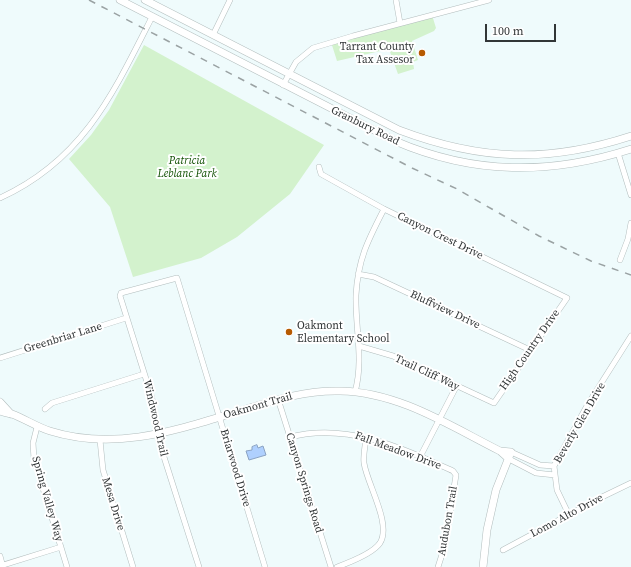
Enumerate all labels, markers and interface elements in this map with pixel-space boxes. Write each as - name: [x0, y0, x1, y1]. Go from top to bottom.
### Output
- scale bar: [487, 16, 558, 42]
- text: 100 m: [492, 23, 524, 39]
- place label: Tarrant County Tax Assesor: [340, 40, 414, 66]
- marker: Tarrant County Tax Assesor: [417, 48, 427, 58]
- street label: Granbury Road: [329, 104, 401, 148]
- park label: Patricia Leblanc Park: [157, 154, 217, 180]
- street label: Canyon Crest Drive: [395, 209, 485, 263]
- street label: Bluffview Drive: [408, 288, 482, 332]
- street label: High Country Drive: [497, 307, 563, 393]
- place label: Oakmont Elementary School: [297, 319, 389, 345]
- street label: Greenbriar Lane: [22, 320, 104, 356]
- marker: Oakmont Elementary School: [284, 327, 294, 337]
- street label: Trail Cliff Way: [393, 352, 461, 394]
- street label: Windwood Trail: [140, 378, 170, 458]
- street label: Beverly Glen Drive: [551, 380, 609, 466]
- street label: Oakmont Trail: [222, 390, 294, 422]
- street label: Briarwood Drive: [217, 427, 253, 509]
- street label: Fall Meadow Drive: [353, 429, 443, 473]
- street label: Canyon Springs Road: [282, 431, 326, 535]
- street label: Spring Valley Way: [29, 455, 65, 543]
- street label: Mesa Drive: [99, 476, 127, 532]
- street label: Audubon Trail: [435, 485, 461, 557]
- street label: Lomo Alto Drive: [528, 491, 606, 541]

